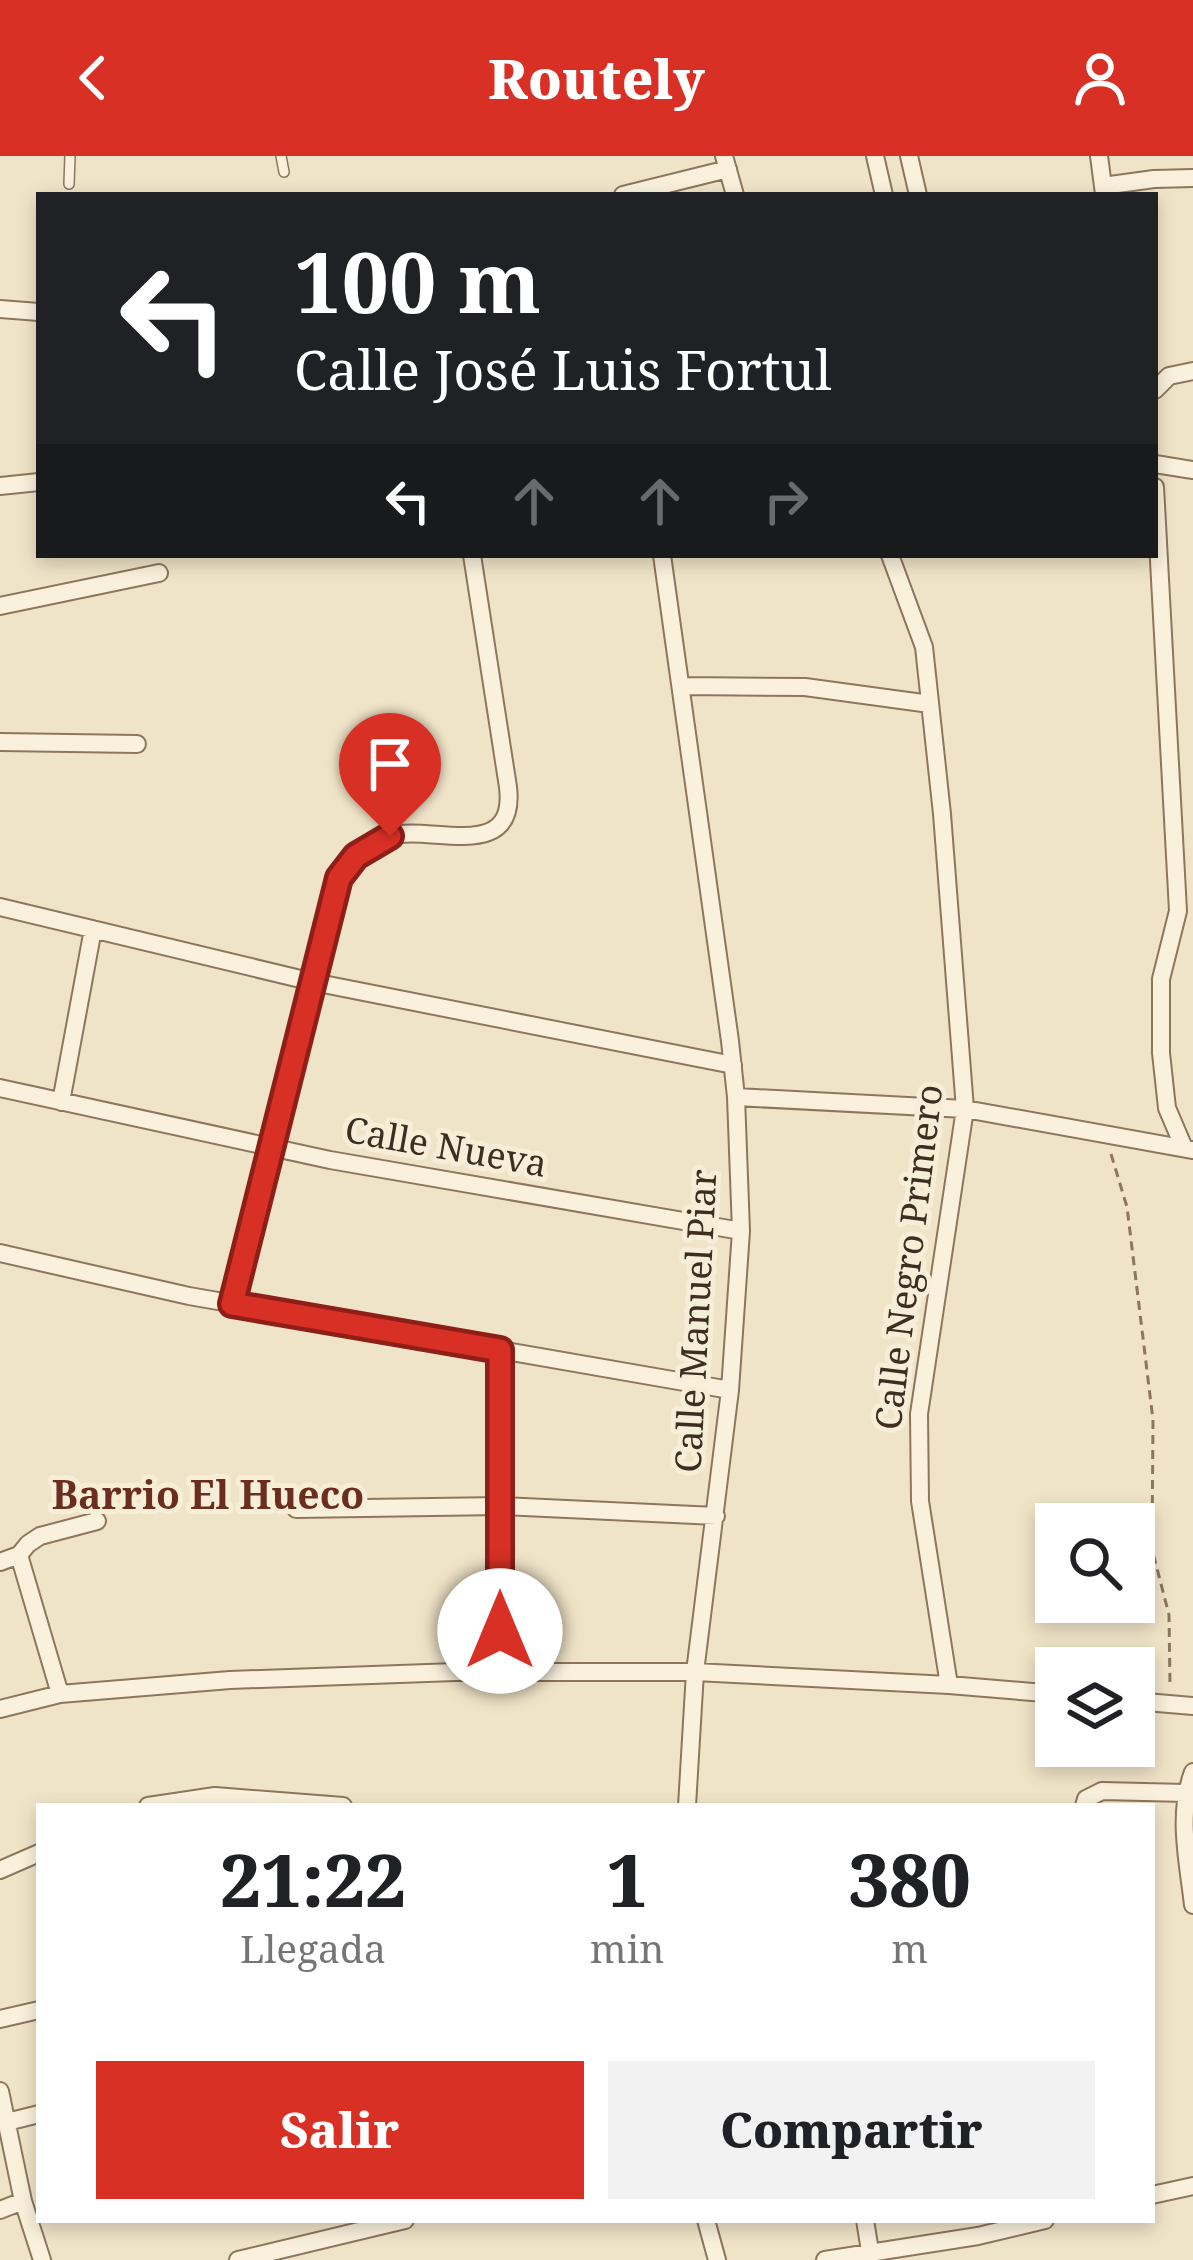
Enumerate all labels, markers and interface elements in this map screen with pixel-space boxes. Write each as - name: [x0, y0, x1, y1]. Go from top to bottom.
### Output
- text: Routely: [488, 41, 705, 115]
- icon: back: [60, 45, 126, 111]
- icon: person: [1067, 45, 1133, 111]
- text: 100 m: [294, 223, 541, 338]
- icon: left: [96, 240, 252, 396]
- text: Calle José Luis Fortul: [294, 332, 832, 406]
- icon: left: [375, 468, 441, 534]
- icon: ahead: [501, 468, 567, 534]
- icon: ahead: [627, 468, 693, 534]
- icon: right: [753, 468, 819, 534]
- pin: [339, 713, 441, 836]
- icon: arrive: [357, 731, 423, 797]
- street label: Calle Negro Primero: [862, 1081, 954, 1433]
- street label: Calle Nueva: [341, 1104, 551, 1188]
- street label: Calle Manuel Piar: [663, 1168, 727, 1474]
- district label: Barrio El Hueco: [52, 1467, 364, 1520]
- map controls: [1035, 1503, 1155, 1767]
- button: search: [1035, 1503, 1155, 1623]
- position arrow: [437, 1568, 563, 1694]
- button: layers: [1035, 1647, 1155, 1767]
- text: 21:22: [220, 1830, 406, 1928]
- text: 1: [607, 1830, 648, 1928]
- text: 380: [848, 1830, 971, 1928]
- text: Llegada: [240, 1921, 386, 1974]
- text: min: [590, 1921, 664, 1974]
- text: m: [891, 1921, 928, 1974]
- button: Salir: [96, 2061, 584, 2199]
- button: Compartir: [608, 2061, 1095, 2199]

